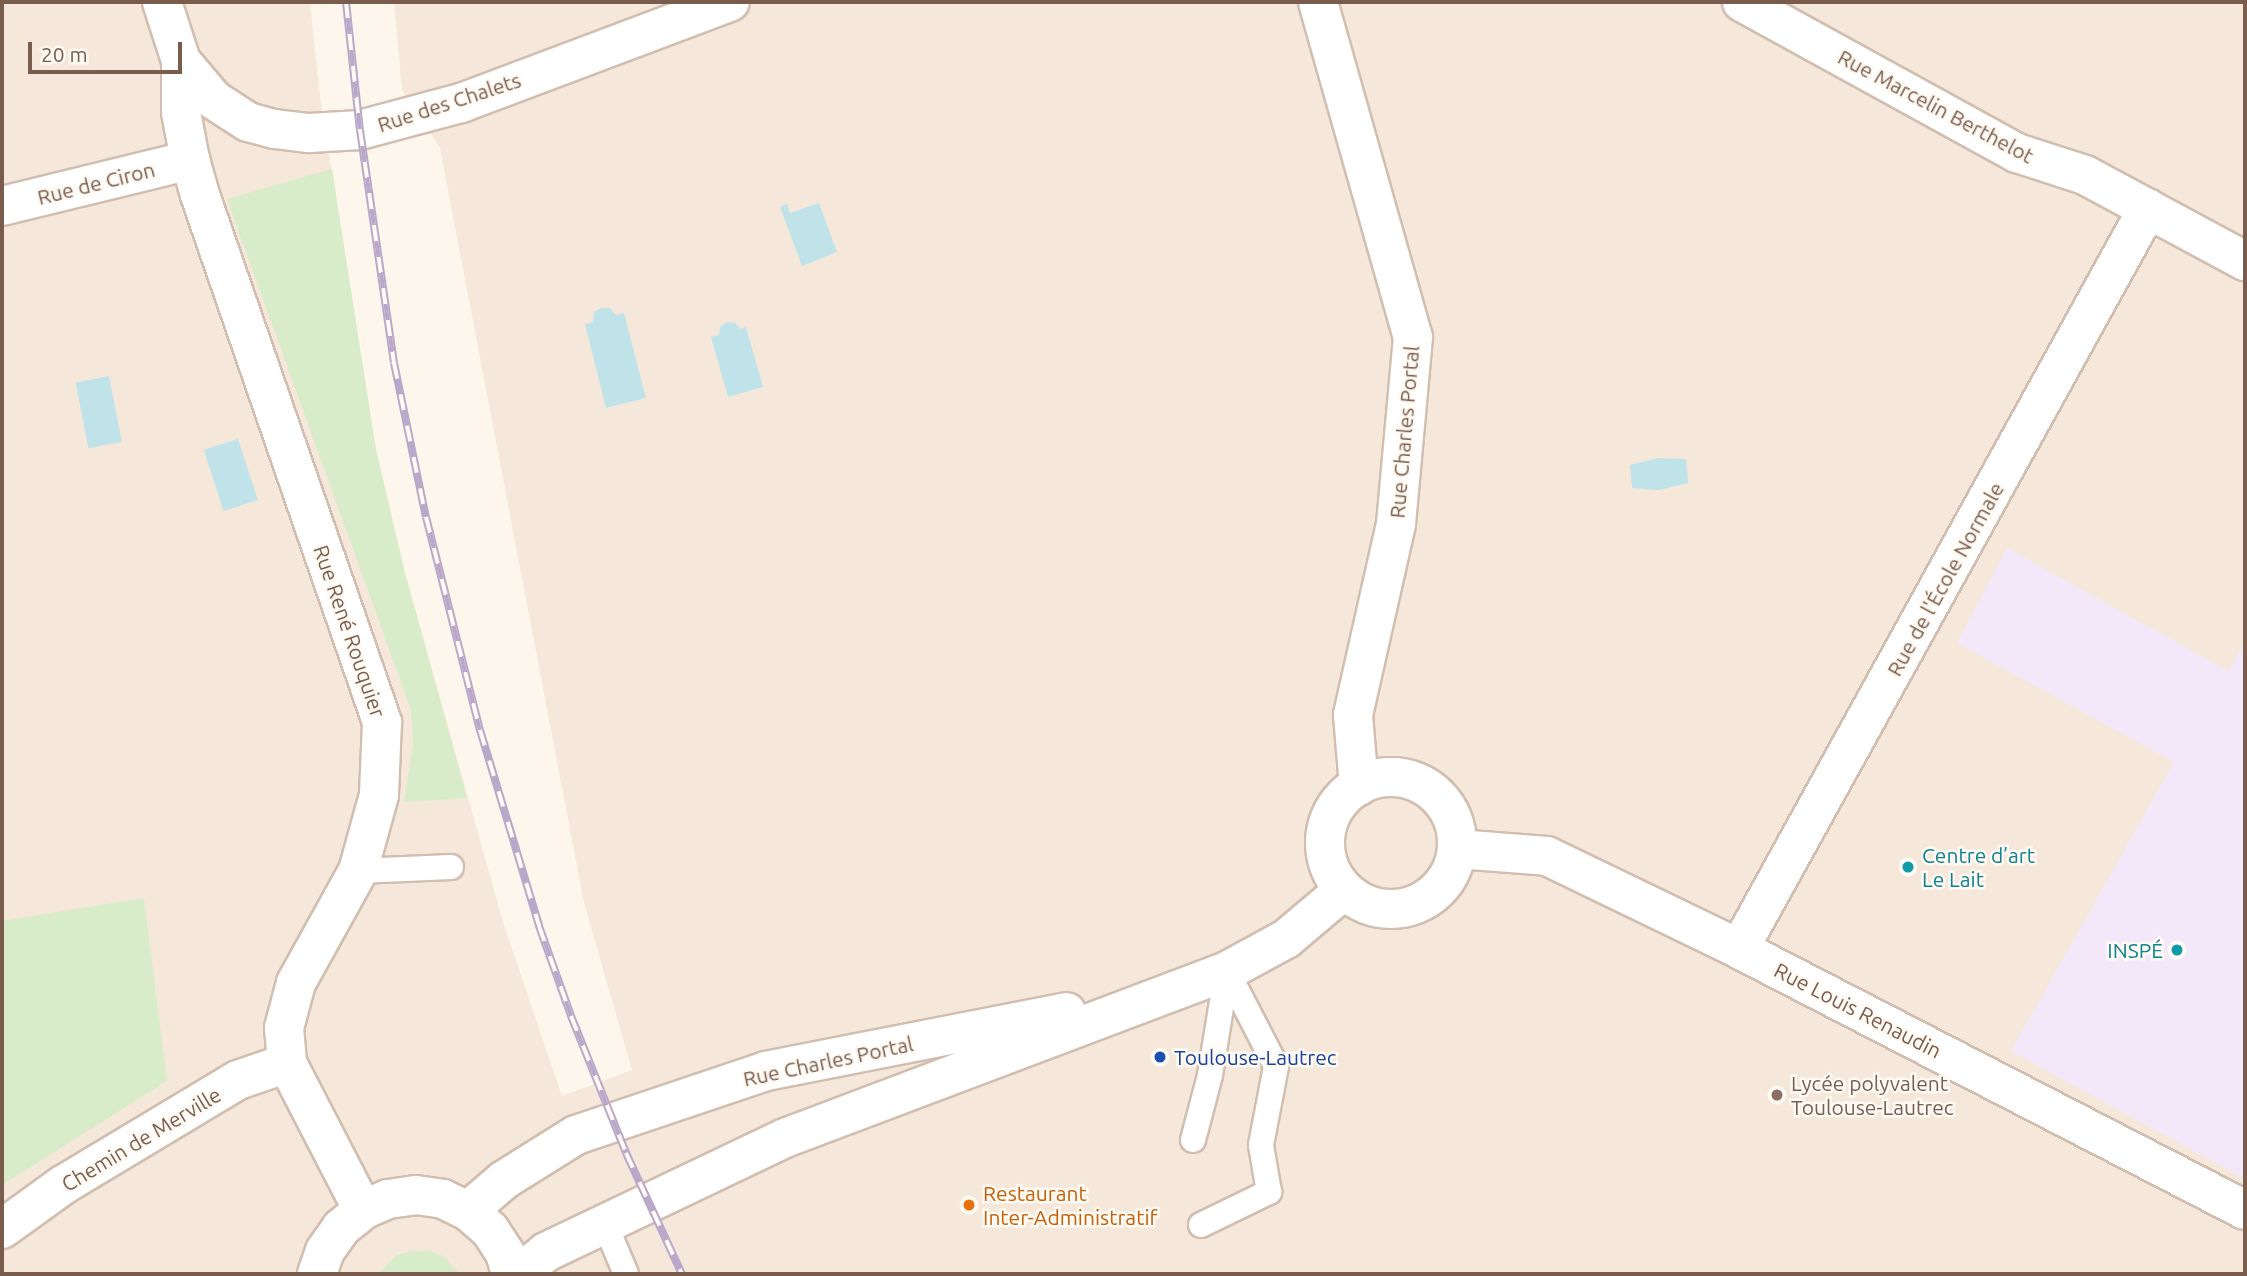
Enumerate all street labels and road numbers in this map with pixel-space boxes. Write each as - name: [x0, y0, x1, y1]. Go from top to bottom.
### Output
- street label: Rue Marcelin Berthelot: [1834, 44, 2038, 168]
- street label: Rue des Chalets: [374, 67, 524, 137]
- street label: Rue de Ciron: [35, 156, 157, 210]
- street label: Rue Charles Portal: [1384, 345, 1424, 519]
- street label: Rue de l'École Normale: [1881, 478, 2009, 680]
- street label: Rue René Rouquier: [309, 541, 391, 721]
- street label: Rue Louis Renaudin: [1770, 957, 1946, 1063]
- street label: Rue Charles Portal: [741, 1031, 915, 1091]
- street label: Chemin de Merville: [57, 1081, 225, 1197]

